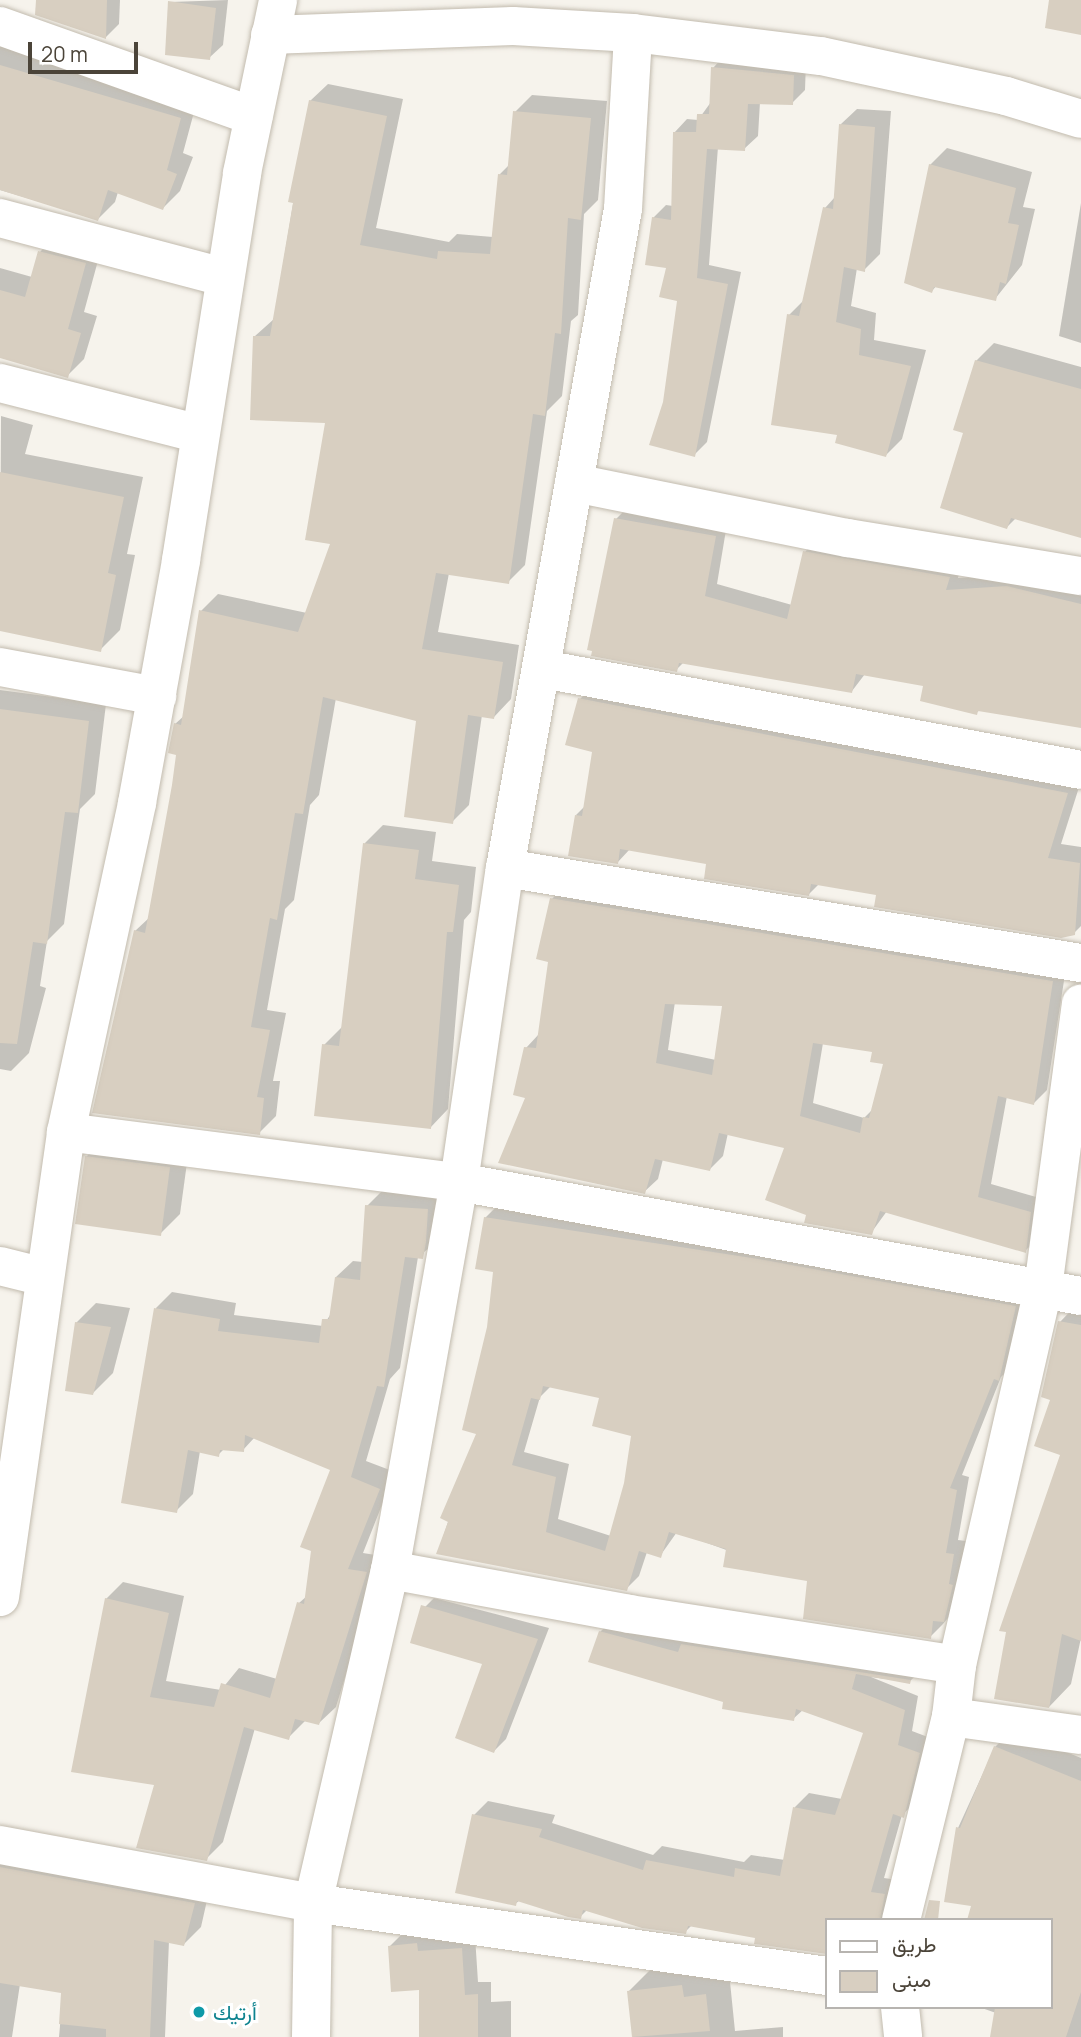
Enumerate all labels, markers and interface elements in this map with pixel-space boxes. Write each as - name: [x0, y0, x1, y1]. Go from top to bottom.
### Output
- scale bar: [32, 28, 142, 72]
- text: 20 m: [41, 40, 88, 68]
- legend: [825, 1918, 1053, 2009]
- text: طريق: [892, 1930, 937, 1958]
- text: مبنى: [892, 1965, 931, 1993]
- place label: أرتيك: [213, 1999, 257, 2025]
- marker: أرتيك: [191, 2004, 207, 2020]

